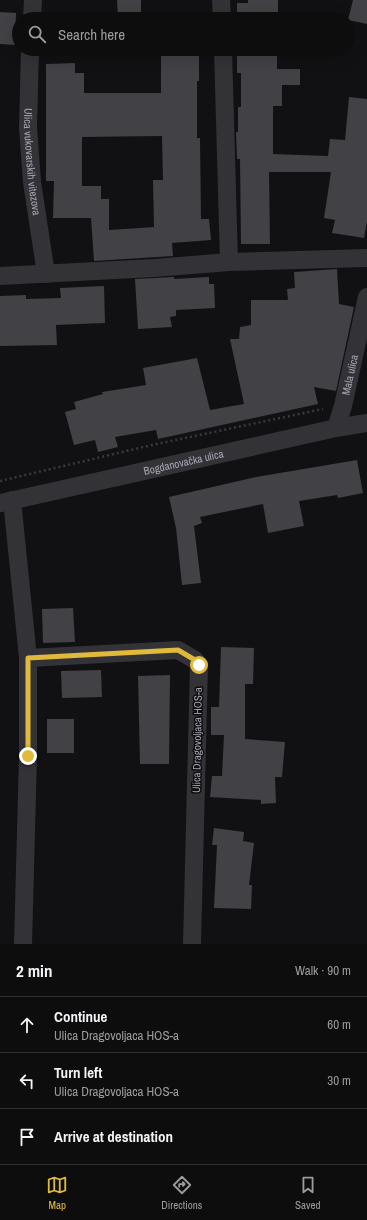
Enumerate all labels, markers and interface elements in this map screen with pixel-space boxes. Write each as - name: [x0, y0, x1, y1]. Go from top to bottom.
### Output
- search box: [12, 12, 355, 56]
- icon: search: [26, 23, 48, 45]
- text: Search here: [58, 24, 125, 45]
- street label: Ulica vukovarskih vitezova: [21, 108, 44, 216]
- street label: Mala ulica: [339, 353, 361, 396]
- street label: Bogdanovačka ulica: [142, 446, 225, 478]
- route start: [190, 656, 208, 674]
- street label: Ulica Dragovoljaca HOS-a: [189, 687, 205, 793]
- route end: [19, 747, 37, 765]
- text: 2 min: [16, 959, 52, 982]
- text: Walk · 90 m: [295, 962, 351, 979]
- text: Continue: [54, 1006, 107, 1027]
- icon: ahead: [16, 1014, 38, 1036]
- text: 60 m: [327, 1016, 351, 1033]
- text: Ulica Dragovoljaca HOS-a: [54, 1027, 179, 1044]
- text: Turn left: [54, 1062, 102, 1083]
- icon: left: [16, 1070, 38, 1092]
- text: 30 m: [327, 1072, 351, 1089]
- text: Ulica Dragovoljaca HOS-a: [54, 1083, 179, 1100]
- icon: arrive: [16, 1126, 38, 1148]
- text: Arrive at destination: [54, 1126, 173, 1147]
- tab: Map: [46, 1174, 68, 1212]
- tab: Directions: [161, 1174, 202, 1212]
- tab: Saved: [295, 1174, 321, 1212]

